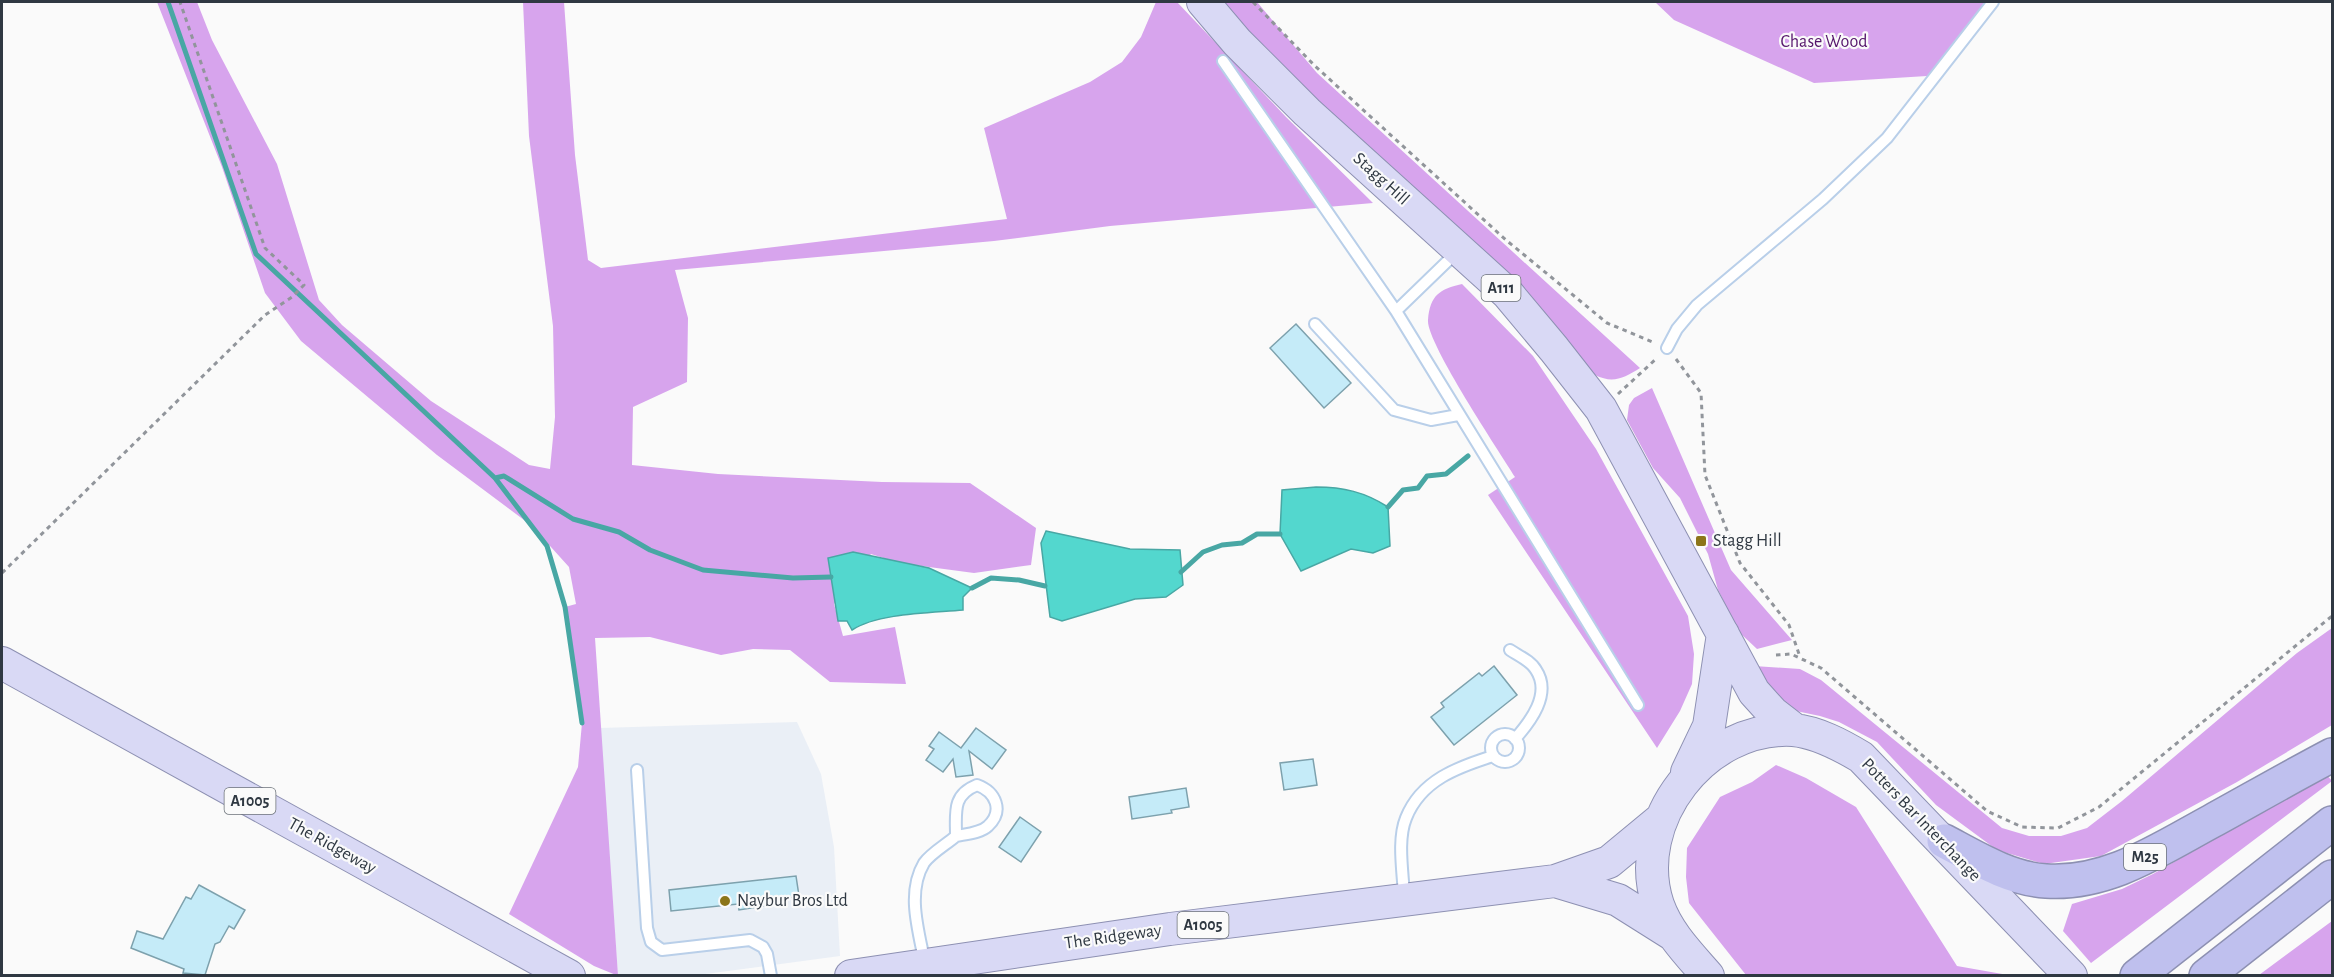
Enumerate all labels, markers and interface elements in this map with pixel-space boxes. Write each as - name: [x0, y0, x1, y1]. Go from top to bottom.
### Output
- park label: Chase Wood: [1780, 33, 1868, 51]
- street label: Stagg Hill: [1349, 149, 1413, 209]
- road number: A111: [1482, 275, 1520, 301]
- place label: Stagg Hill: [1713, 532, 1782, 550]
- marker: Stagg Hill: [1694, 534, 1708, 548]
- street label: Potters Bar Interchange: [1858, 755, 1984, 885]
- road number: A1005: [224, 788, 276, 814]
- street label: The Ridgeway: [285, 814, 379, 878]
- road number: M25: [2124, 844, 2166, 870]
- place label: Naybur Bros Ltd: [737, 892, 848, 910]
- marker: Naybur Bros Ltd: [718, 894, 732, 908]
- road number: A1005: [1178, 912, 1228, 938]
- street label: The Ridgeway: [1063, 921, 1163, 953]

